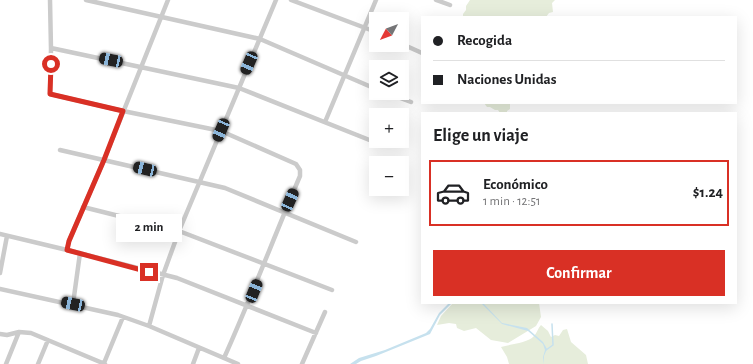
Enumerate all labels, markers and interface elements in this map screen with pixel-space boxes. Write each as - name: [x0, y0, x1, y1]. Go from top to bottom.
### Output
- north arrow: [369, 12, 409, 52]
- map controls: [369, 12, 409, 196]
- text: Recogida: [457, 33, 512, 48]
- car: [239, 50, 259, 76]
- car: [98, 52, 124, 68]
- route start: [42, 55, 60, 73]
- button: layers: [369, 60, 409, 100]
- text: Naciones Unidas: [457, 72, 557, 87]
- button: +: [369, 108, 409, 148]
- car: [211, 117, 231, 143]
- text: Elige un viaje: [433, 127, 528, 145]
- button: −: [369, 156, 409, 196]
- car: [132, 160, 158, 178]
- icon: car: [435, 175, 471, 211]
- text: Económico: [483, 177, 548, 192]
- text: $1.24: [693, 185, 723, 200]
- car: [280, 187, 300, 213]
- text: 1 min · 12:51: [483, 195, 540, 208]
- callout: 2 min: [116, 214, 182, 242]
- text: 2 min: [135, 221, 163, 234]
- button: Confirmar: [433, 250, 725, 296]
- route end: [140, 263, 158, 281]
- car: [244, 278, 264, 304]
- car: [60, 296, 86, 312]

